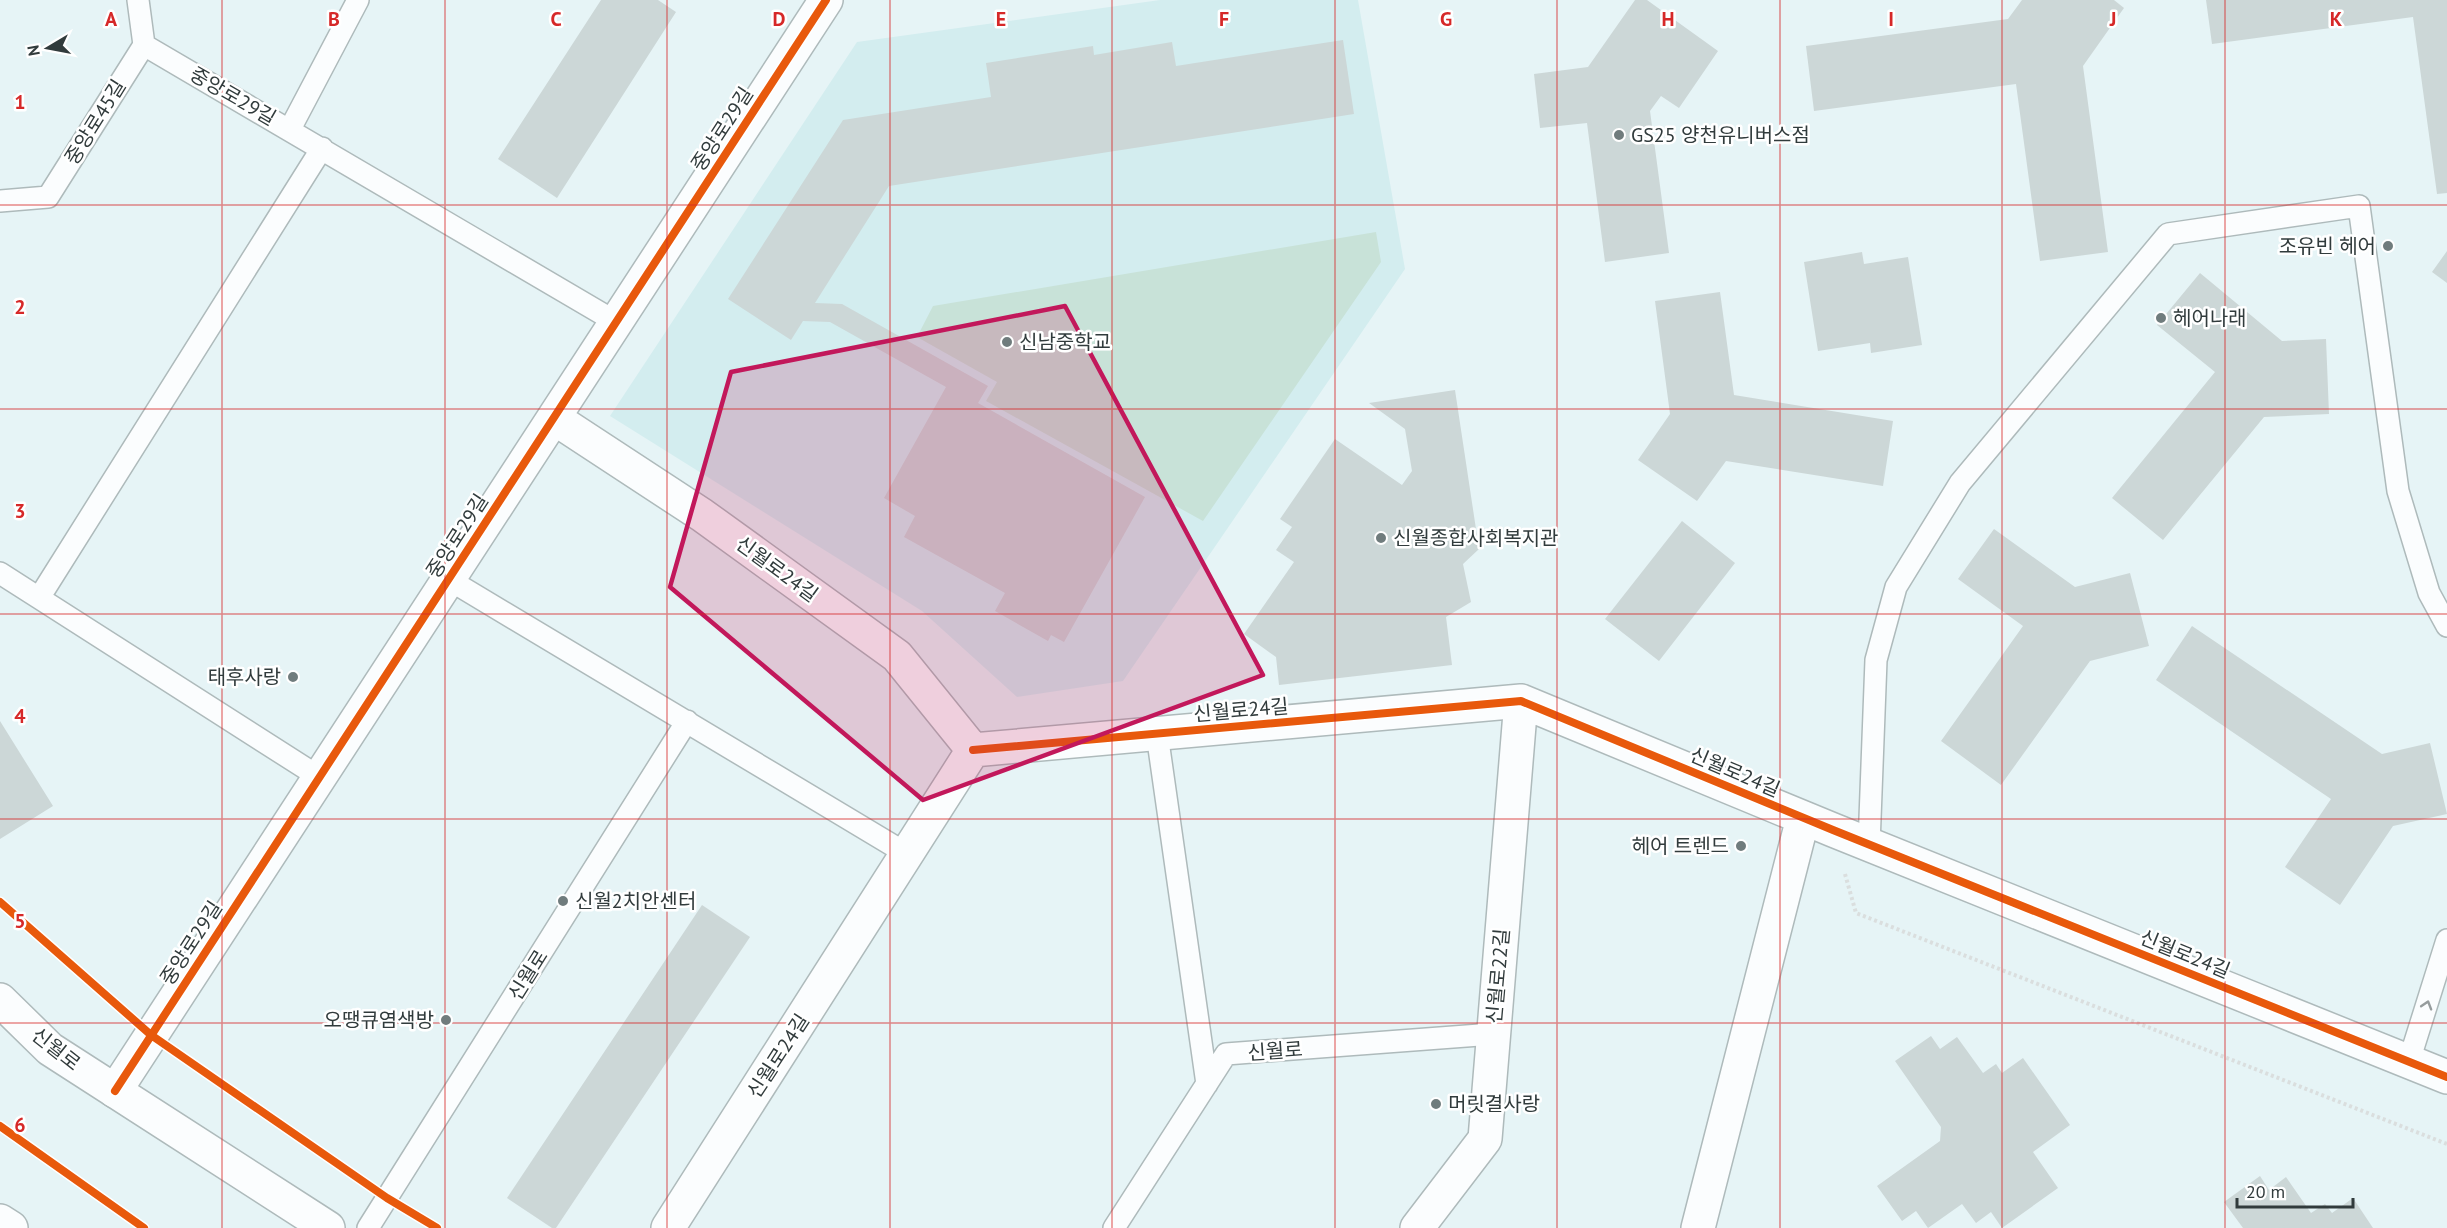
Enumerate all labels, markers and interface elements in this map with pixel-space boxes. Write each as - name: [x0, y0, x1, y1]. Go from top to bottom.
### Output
- text: A: [105, 6, 118, 32]
- text: B: [328, 6, 340, 32]
- text: C: [550, 6, 562, 32]
- text: D: [773, 6, 786, 32]
- text: E: [996, 6, 1006, 32]
- text: F: [1219, 6, 1229, 32]
- text: G: [1440, 6, 1452, 32]
- text: H: [1661, 6, 1675, 32]
- text: I: [1888, 6, 1894, 32]
- text: J: [2109, 6, 2116, 32]
- text: K: [2330, 6, 2343, 32]
- north arrow: [18, 18, 78, 78]
- text: N: [22, 44, 44, 58]
- street label: 중앙로29길: [185, 61, 281, 131]
- street label: 중앙로45길: [59, 75, 131, 169]
- street label: 중앙로29길: [685, 82, 759, 176]
- text: 1: [14, 89, 26, 115]
- place label: GS25 양천유니버스점: [1631, 122, 1810, 148]
- marker: GS25 양천유니버스점: [1612, 128, 1626, 142]
- place label: 조유빈 헤어: [2279, 233, 2376, 259]
- marker: 조유빈 헤어: [2381, 239, 2395, 253]
- text: 2: [14, 294, 26, 320]
- place label: 헤어나래: [2173, 305, 2247, 331]
- marker: 헤어나래: [2154, 311, 2168, 325]
- place label: 신남중학교: [1019, 329, 1111, 355]
- marker: 신남중학교: [1000, 335, 1014, 349]
- street label: 중앙로29길: [420, 489, 494, 583]
- text: 3: [14, 498, 26, 524]
- place label: 신월종합사회복지관: [1393, 525, 1559, 551]
- street label: 신월로24길: [731, 530, 823, 608]
- marker: 신월종합사회복지관: [1374, 531, 1388, 545]
- place label: 태후사랑: [207, 664, 281, 690]
- marker: 태후사랑: [286, 670, 300, 684]
- street label: 신월로24길: [1192, 693, 1290, 727]
- text: 4: [14, 703, 26, 729]
- street label: 신월로24길: [1686, 741, 1784, 803]
- place label: 헤어 트렌드: [1632, 833, 1729, 859]
- marker: 헤어 트렌드: [1734, 839, 1748, 853]
- place label: 신월2치안센터: [575, 888, 696, 914]
- marker: 신월2치안센터: [556, 894, 570, 908]
- street label: 중앙로29길: [154, 896, 228, 990]
- text: 5: [14, 908, 26, 934]
- street label: 신월로24길: [2136, 924, 2234, 984]
- street label: 신월로22길: [1481, 927, 1515, 1025]
- street label: 신월로: [502, 945, 554, 1005]
- one-way arrow: [2420, 1000, 2432, 1011]
- place label: 오땡큐염색방: [324, 1007, 434, 1033]
- street label: 신월로24길: [741, 1009, 815, 1103]
- marker: 오땡큐염색방: [439, 1013, 453, 1027]
- street label: 신월로: [26, 1022, 86, 1076]
- street label: 신월로: [1247, 1036, 1303, 1066]
- place label: 머릿결사랑: [1448, 1091, 1540, 1117]
- marker: 머릿결사랑: [1429, 1097, 1443, 1111]
- text: 6: [14, 1112, 26, 1138]
- scale bar: [2237, 1171, 2352, 1209]
- text: 20 m: [2246, 1180, 2285, 1203]

